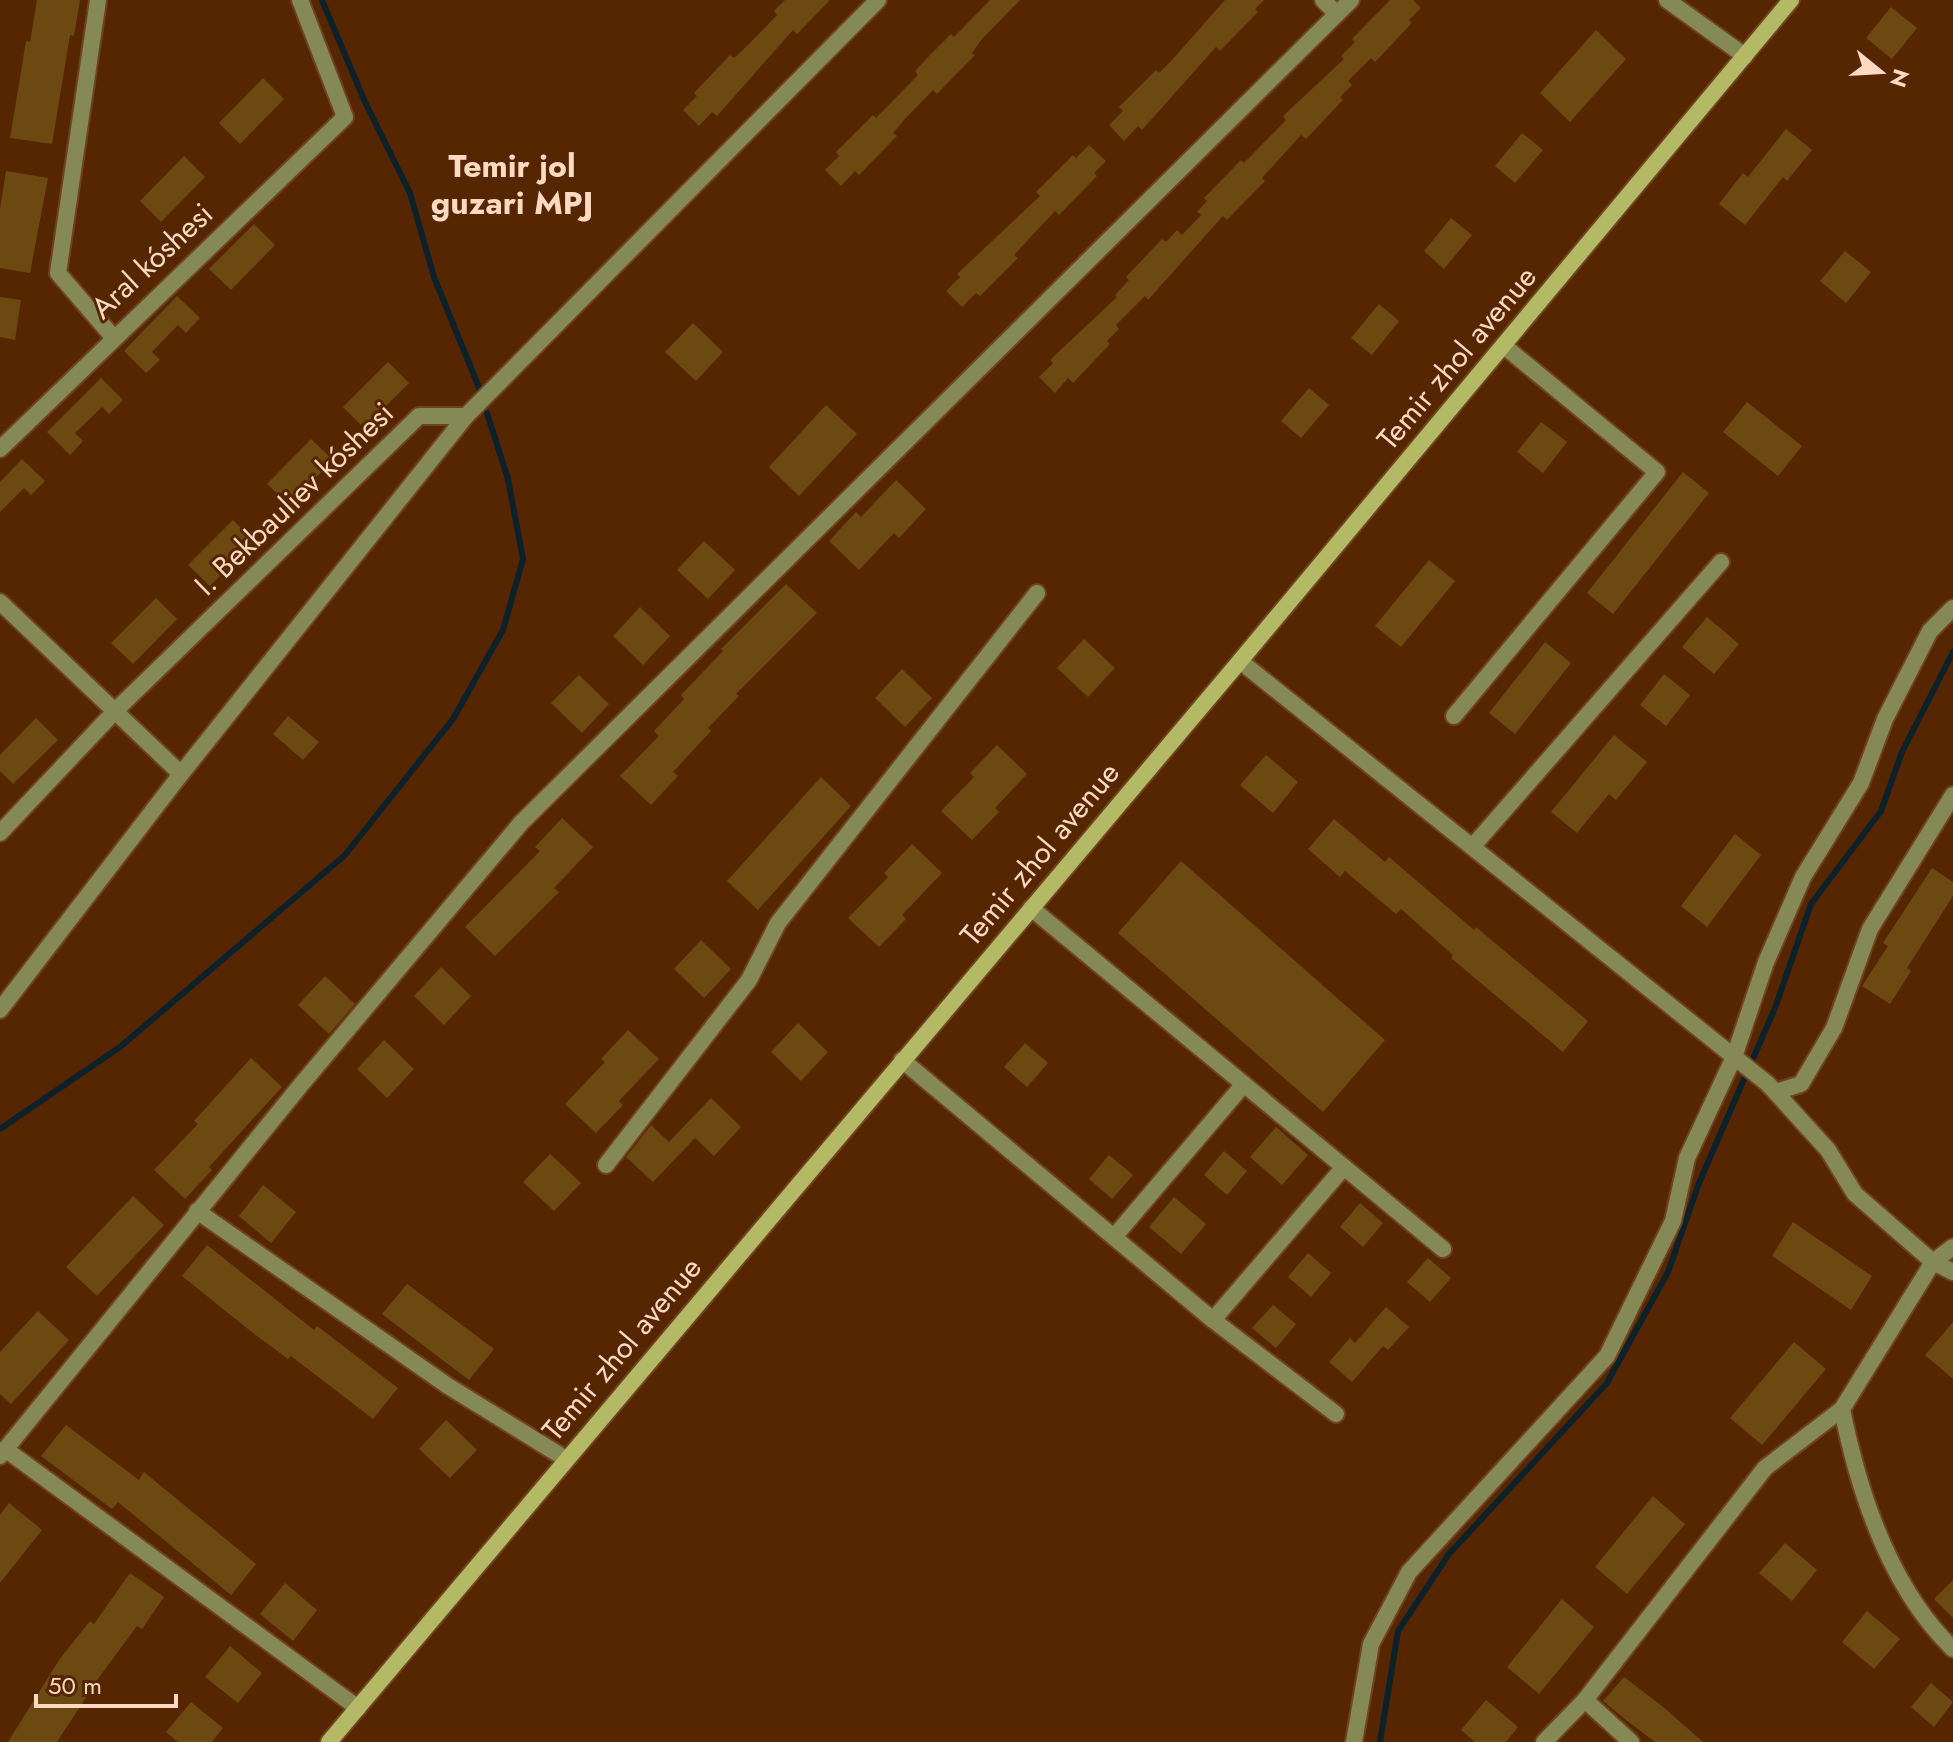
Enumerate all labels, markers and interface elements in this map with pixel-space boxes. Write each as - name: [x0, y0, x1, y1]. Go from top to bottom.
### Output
- north arrow: [1841, 32, 1921, 112]
- text: N: [1882, 65, 1918, 91]
- district label: Temir jol guzari MPJ: [431, 143, 593, 226]
- street label: Aral kóshesi: [81, 193, 222, 328]
- street label: Temir zhol avenue: [1367, 256, 1546, 459]
- street label: I. Bekbauliev kóshesi: [184, 392, 403, 605]
- street label: Temir zhol avenue: [950, 752, 1129, 955]
- street label: Temir zhol avenue: [532, 1247, 711, 1450]
- scale bar: [36, 1658, 176, 1708]
- text: 50 m: [48, 1668, 102, 1703]

